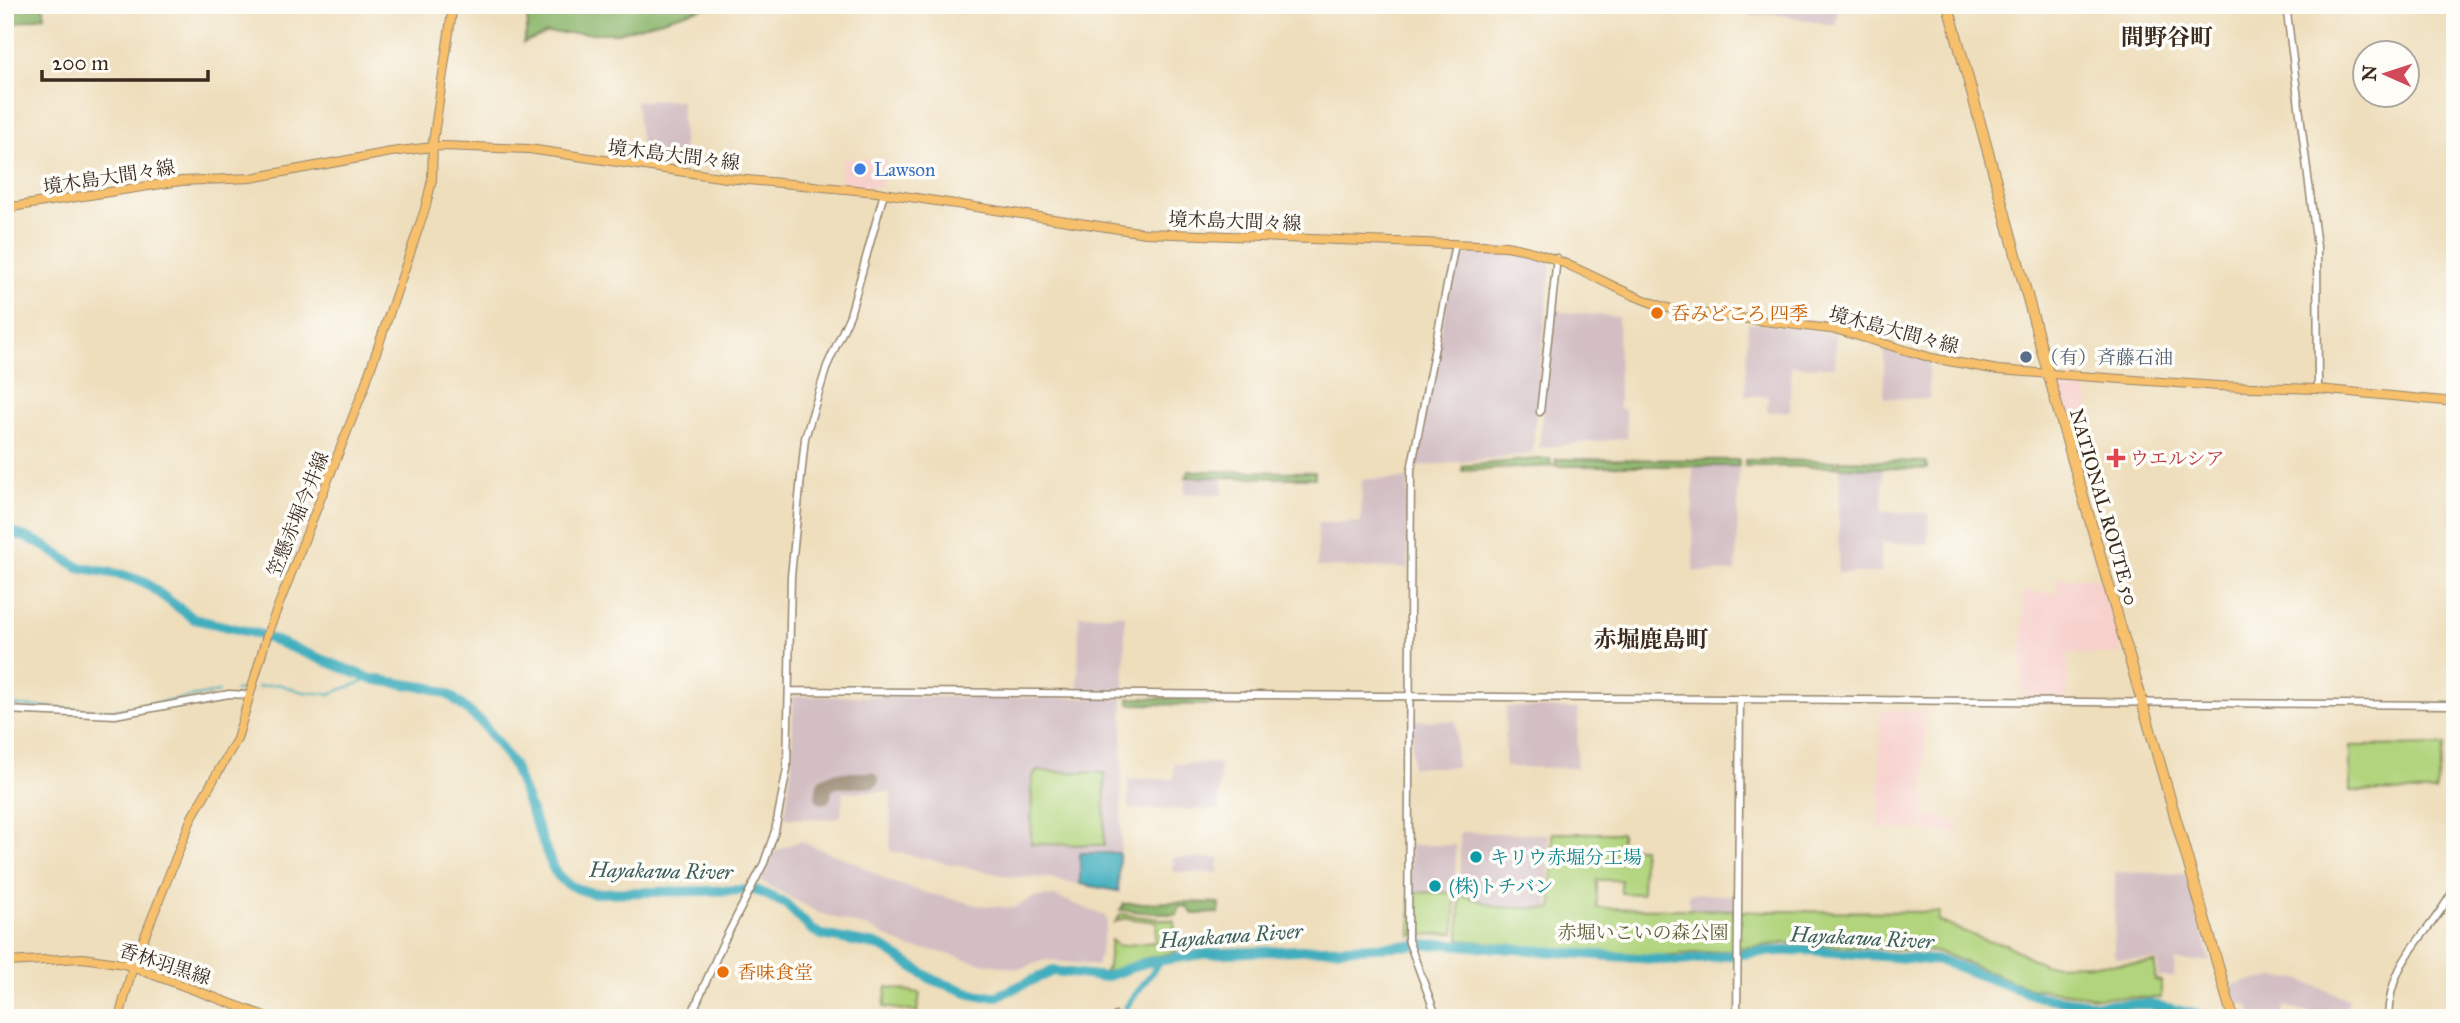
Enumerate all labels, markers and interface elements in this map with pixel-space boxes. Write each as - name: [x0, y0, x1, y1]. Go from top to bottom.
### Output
- district label: 間野谷町: [2121, 23, 2213, 51]
- scale bar: [42, 38, 208, 82]
- north arrow: [2352, 38, 2422, 108]
- text: 200 m: [52, 50, 109, 76]
- text: N: [2358, 64, 2381, 82]
- street label: 境木島大間々線: [607, 135, 741, 175]
- street label: 境木島大間々線: [42, 155, 176, 199]
- place label: Lawson: [874, 158, 935, 181]
- marker: Lawson: [852, 161, 868, 177]
- street label: 境木島大間々線: [1168, 207, 1302, 235]
- place label: 呑みどころ 四季: [1671, 302, 1808, 325]
- street label: 境木島大間々線: [1827, 302, 1961, 358]
- marker: 呑みどころ 四季: [1649, 305, 1665, 321]
- place label: （有）斉藤石油: [2040, 346, 2173, 369]
- marker: （有）斉藤石油: [2018, 349, 2034, 365]
- street label: NATIONAL ROUTE 50: [2065, 406, 2143, 608]
- place label: ウエルシア: [2130, 447, 2225, 470]
- street label: 笠懸赤堀今井線: [262, 448, 334, 580]
- marker: ウエルシア: [2108, 450, 2124, 466]
- district label: 赤堀鹿島町: [1594, 625, 1709, 653]
- place label: キリウ赤堀分工場: [1490, 846, 1642, 869]
- marker: キリウ赤堀分工場: [1468, 849, 1484, 865]
- water label: Hayakawa River: [588, 857, 734, 885]
- place label: (株)トチバン: [1449, 875, 1553, 899]
- marker: (株)トチバン: [1427, 878, 1443, 894]
- water label: Hayakawa River: [1157, 918, 1305, 954]
- park label: 赤堀いこいの森公園: [1557, 921, 1729, 944]
- water label: Hayakawa River: [1788, 921, 1936, 955]
- street label: 香林羽黒線: [116, 938, 214, 990]
- place label: 香味食堂: [737, 961, 813, 984]
- marker: 香味食堂: [715, 964, 731, 980]

